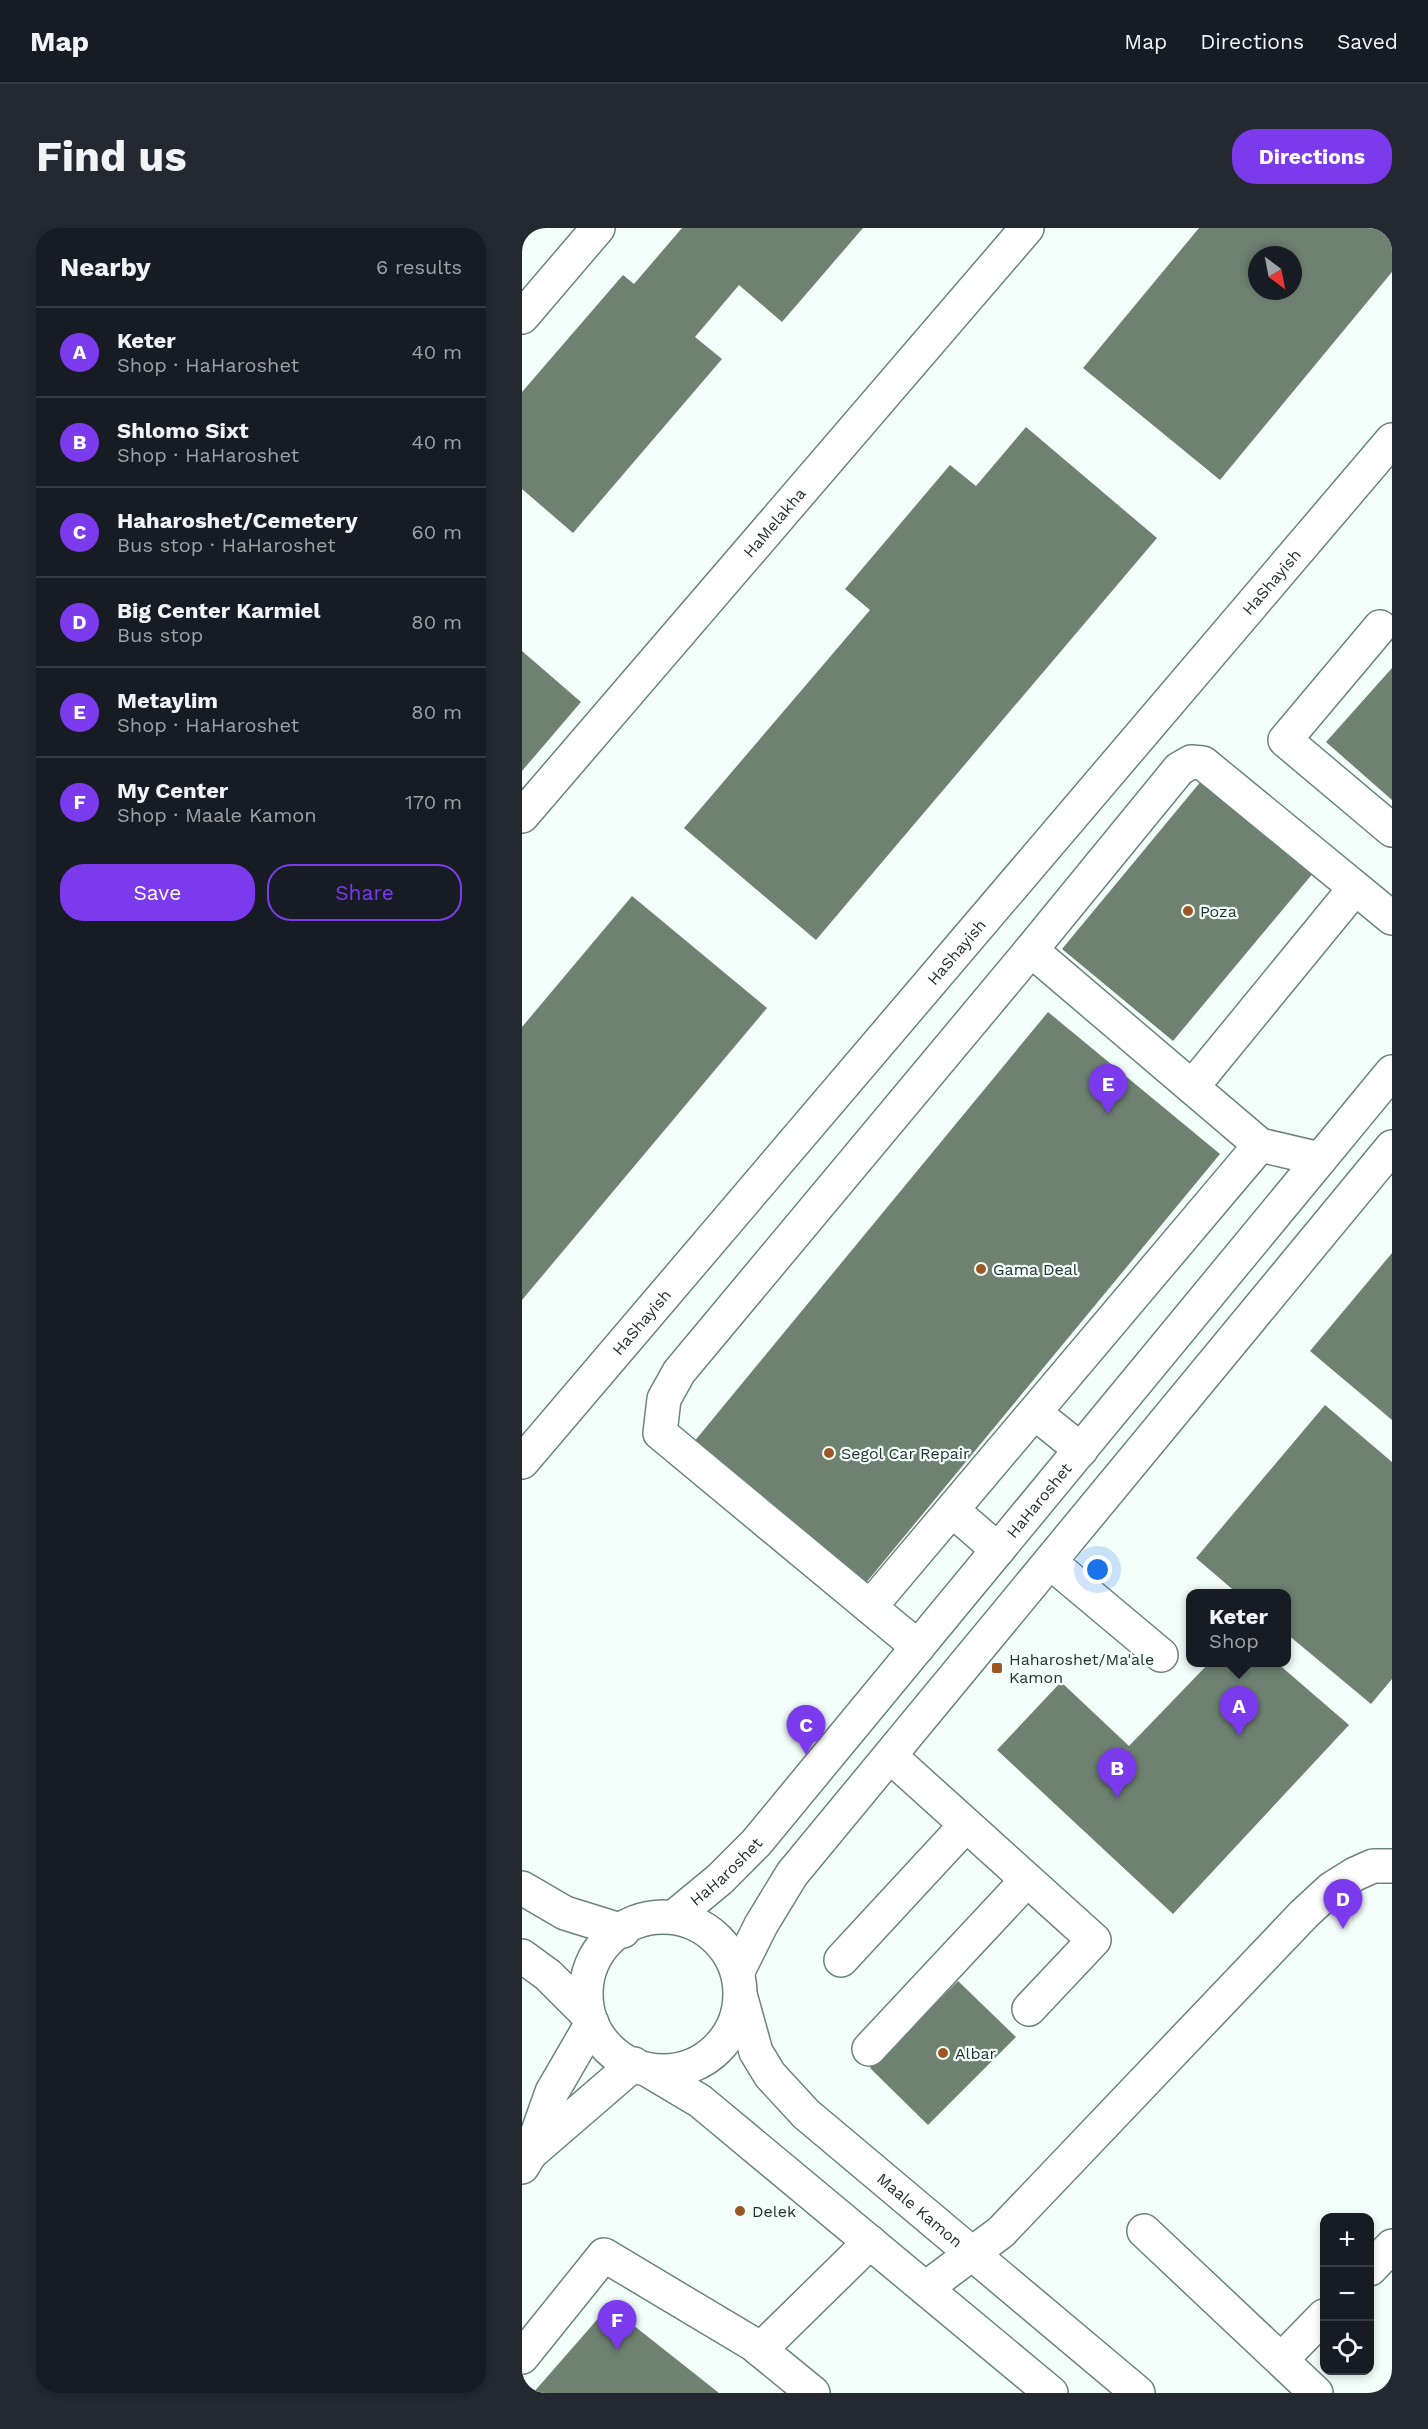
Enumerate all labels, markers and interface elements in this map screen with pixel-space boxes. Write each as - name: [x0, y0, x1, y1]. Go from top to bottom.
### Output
- text: Map: [30, 25, 89, 58]
- text: Map: [1124, 29, 1167, 54]
- text: Directions: [1200, 29, 1304, 54]
- text: Saved: [1337, 29, 1398, 54]
- button: Directions: [1232, 129, 1392, 184]
- text: Find us: [36, 132, 187, 181]
- north arrow: [1248, 246, 1302, 300]
- text: Nearby: [60, 252, 151, 282]
- text: 6 results: [376, 255, 462, 279]
- text: Keter: [117, 328, 176, 353]
- text: A: [73, 340, 86, 364]
- text: 40 m: [411, 340, 462, 364]
- text: Shop · HaHaroshet: [117, 353, 299, 377]
- text: Shlomo Sixt: [117, 418, 249, 443]
- text: B: [73, 430, 86, 454]
- text: 40 m: [411, 430, 462, 454]
- text: Shop · HaHaroshet: [117, 443, 299, 467]
- street label: HaMelakha: [739, 484, 809, 561]
- text: Haharoshet/Cemetery: [117, 508, 358, 533]
- text: C: [73, 520, 86, 544]
- text: 60 m: [412, 520, 462, 544]
- text: Bus stop · HaHaroshet: [117, 533, 336, 557]
- street label: HaShayish: [1238, 545, 1305, 619]
- text: Big Center Karmiel: [117, 598, 321, 623]
- text: D: [72, 610, 87, 634]
- text: 80 m: [411, 610, 462, 634]
- text: Bus stop: [117, 623, 203, 647]
- text: Metaylim: [117, 688, 218, 713]
- text: E: [73, 700, 86, 724]
- text: 80 m: [411, 700, 462, 724]
- text: Shop · HaHaroshet: [117, 713, 299, 737]
- text: My Center: [117, 778, 228, 803]
- text: F: [73, 790, 86, 814]
- text: 170 m: [405, 790, 462, 814]
- text: Shop · Maale Kamon: [117, 803, 317, 827]
- button: Save: [60, 864, 255, 921]
- button: Share: [267, 864, 462, 921]
- place label: Poza: [1200, 902, 1237, 921]
- marker: Poza: [1181, 904, 1195, 918]
- street label: HaShayish: [923, 915, 990, 989]
- pin: E: [1088, 1064, 1128, 1114]
- place label: Gama Deal: [993, 1260, 1078, 1279]
- marker: Gama Deal: [974, 1262, 988, 1276]
- street label: HaShayish: [608, 1285, 675, 1359]
- place label: Segol Car Repair: [841, 1444, 970, 1463]
- marker: Segol Car Repair: [822, 1446, 836, 1460]
- street label: HaHaroshet: [1002, 1459, 1075, 1541]
- your location: [1083, 1555, 1112, 1584]
- popup: [1186, 1589, 1291, 1667]
- text: Keter: [1209, 1604, 1268, 1629]
- text: Shop: [1209, 1629, 1259, 1653]
- place label: Haharoshet/Ma'ale Kamon: [1009, 1650, 1154, 1687]
- marker: Haharoshet/Ma'ale Kamon: [990, 1661, 1004, 1675]
- pin: A: [1220, 1686, 1258, 1736]
- pin: C: [786, 1706, 826, 1755]
- pin: B: [1098, 1748, 1136, 1798]
- street label: HaHaroshet: [686, 1834, 766, 1909]
- pin: D: [1324, 1880, 1362, 1929]
- place label: Albar: [955, 2044, 997, 2063]
- marker: Albar: [936, 2046, 950, 2060]
- street label: Maale Kamon: [874, 2169, 967, 2251]
- place label: Delek: [752, 2202, 796, 2221]
- marker: Delek: [733, 2204, 747, 2218]
- map controls: [1320, 2213, 1374, 2375]
- button: +: [1320, 2213, 1374, 2267]
- button: −: [1320, 2267, 1374, 2321]
- pin: F: [598, 2300, 637, 2350]
- button: locate: [1320, 2321, 1374, 2375]

